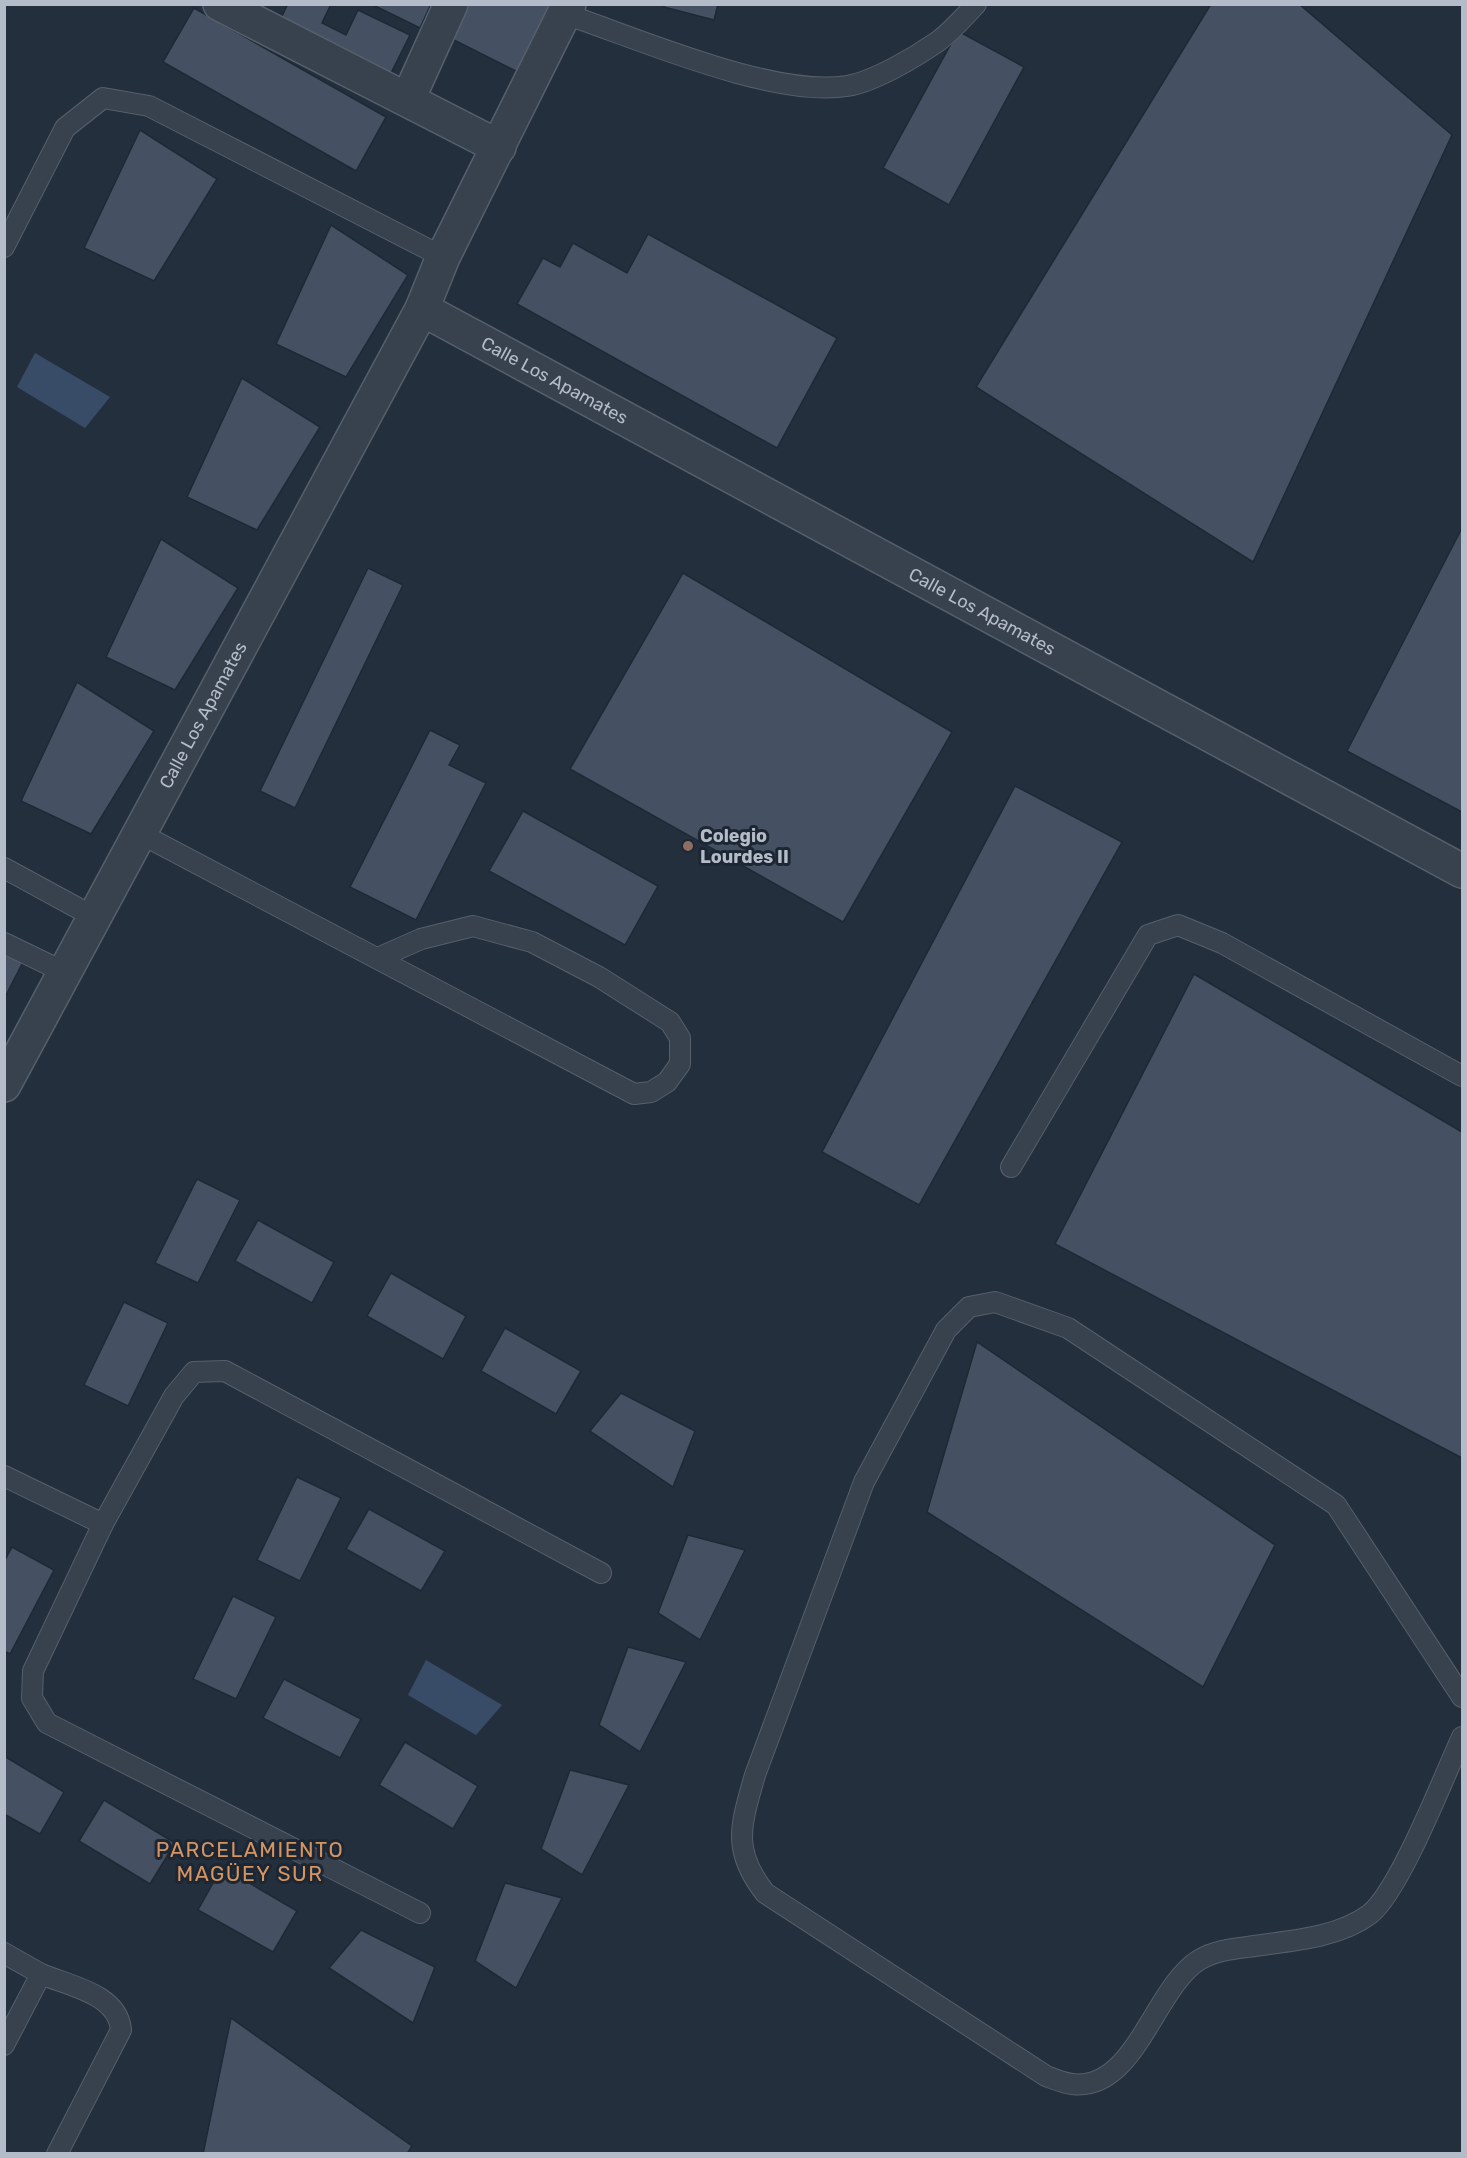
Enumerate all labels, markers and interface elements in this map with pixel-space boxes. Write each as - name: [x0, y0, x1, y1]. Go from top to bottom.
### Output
- street label: Calle Los Apamates: [477, 332, 632, 429]
- street label: Calle Los Apamates: [905, 563, 1059, 660]
- street label: Calle Los Apamates: [155, 638, 252, 792]
- place label: Colegio Lourdes II: [700, 825, 789, 868]
- marker: Colegio Lourdes II: [681, 839, 695, 853]
- district label: PARCELAMIENTO MAGÜEY SUR: [156, 1837, 344, 1886]

